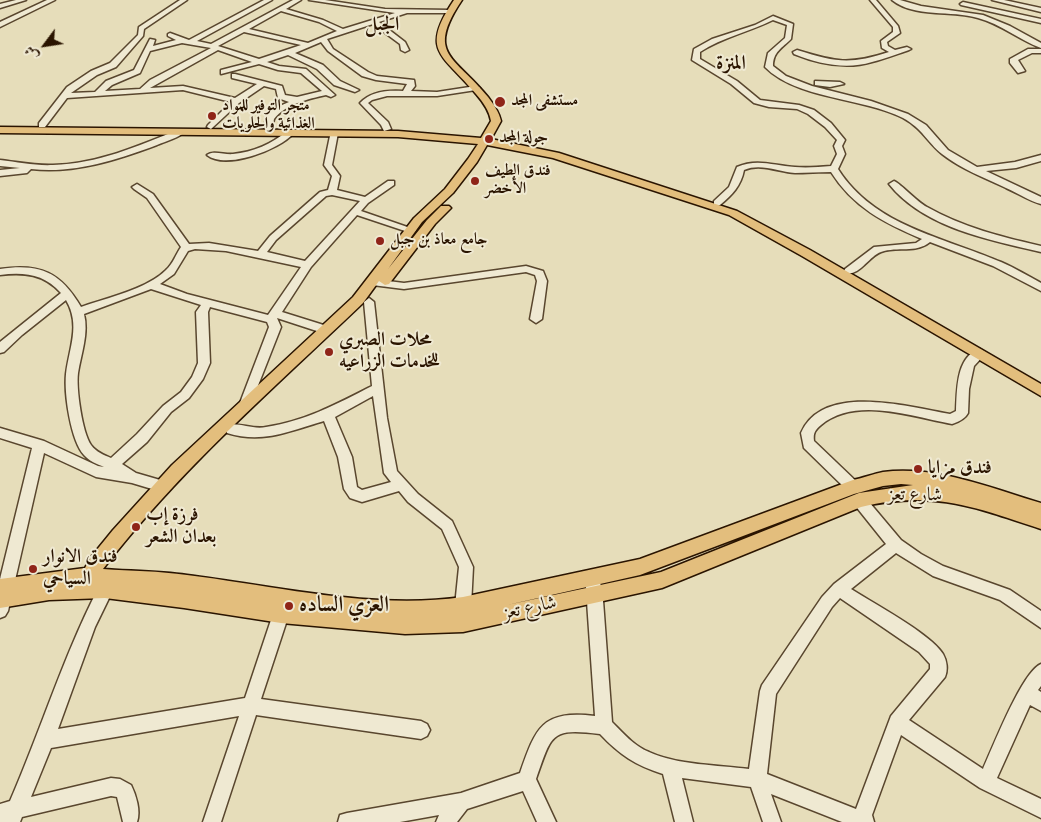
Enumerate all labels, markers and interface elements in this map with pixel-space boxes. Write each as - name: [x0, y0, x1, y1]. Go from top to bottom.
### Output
- district label: الجبل: [365, 14, 399, 38]
- north arrow: [20, 20, 70, 70]
- text: ش: [21, 42, 43, 63]
- district label: المنزة: [716, 53, 746, 77]
- place label: مستشفى المجد: [511, 92, 578, 112]
- marker: مستشفى المجد: [493, 95, 507, 109]
- place label: متجر التوفير للمواد الغذائية والحلويات: [222, 97, 315, 135]
- marker: متجر التوفير للمواد الغذائية والحلويات: [206, 110, 218, 122]
- place label: جولة المجد: [499, 129, 548, 149]
- marker: جولة المجد: [483, 133, 495, 145]
- place label: فندق الطيف الأخضر: [485, 162, 551, 200]
- marker: فندق الطيف الأخضر: [469, 175, 481, 187]
- place label: جامع معاذ بن جبل: [390, 231, 487, 251]
- marker: جامع معاذ بن جبل: [374, 235, 386, 247]
- place label: محلات الصبري للخدمات الزراعيه: [339, 330, 440, 374]
- marker: محلات الصبري للخدمات الزراعيه: [323, 346, 335, 358]
- place label: فندق مزايا: [928, 458, 992, 480]
- marker: فندق مزايا: [912, 463, 924, 475]
- street label: شارع تعز: [888, 484, 942, 508]
- place label: فرزة إب بعدان الشعر: [146, 505, 216, 549]
- marker: فرزة إب بعدان الشعر: [130, 521, 142, 533]
- place label: فندق الانوار السياحي: [43, 547, 118, 591]
- marker: فندق الانوار السياحي: [27, 563, 39, 575]
- street label: شارع تعز: [501, 592, 559, 626]
- place label: العزي الساده: [299, 593, 389, 619]
- marker: العزي الساده: [283, 600, 295, 612]

